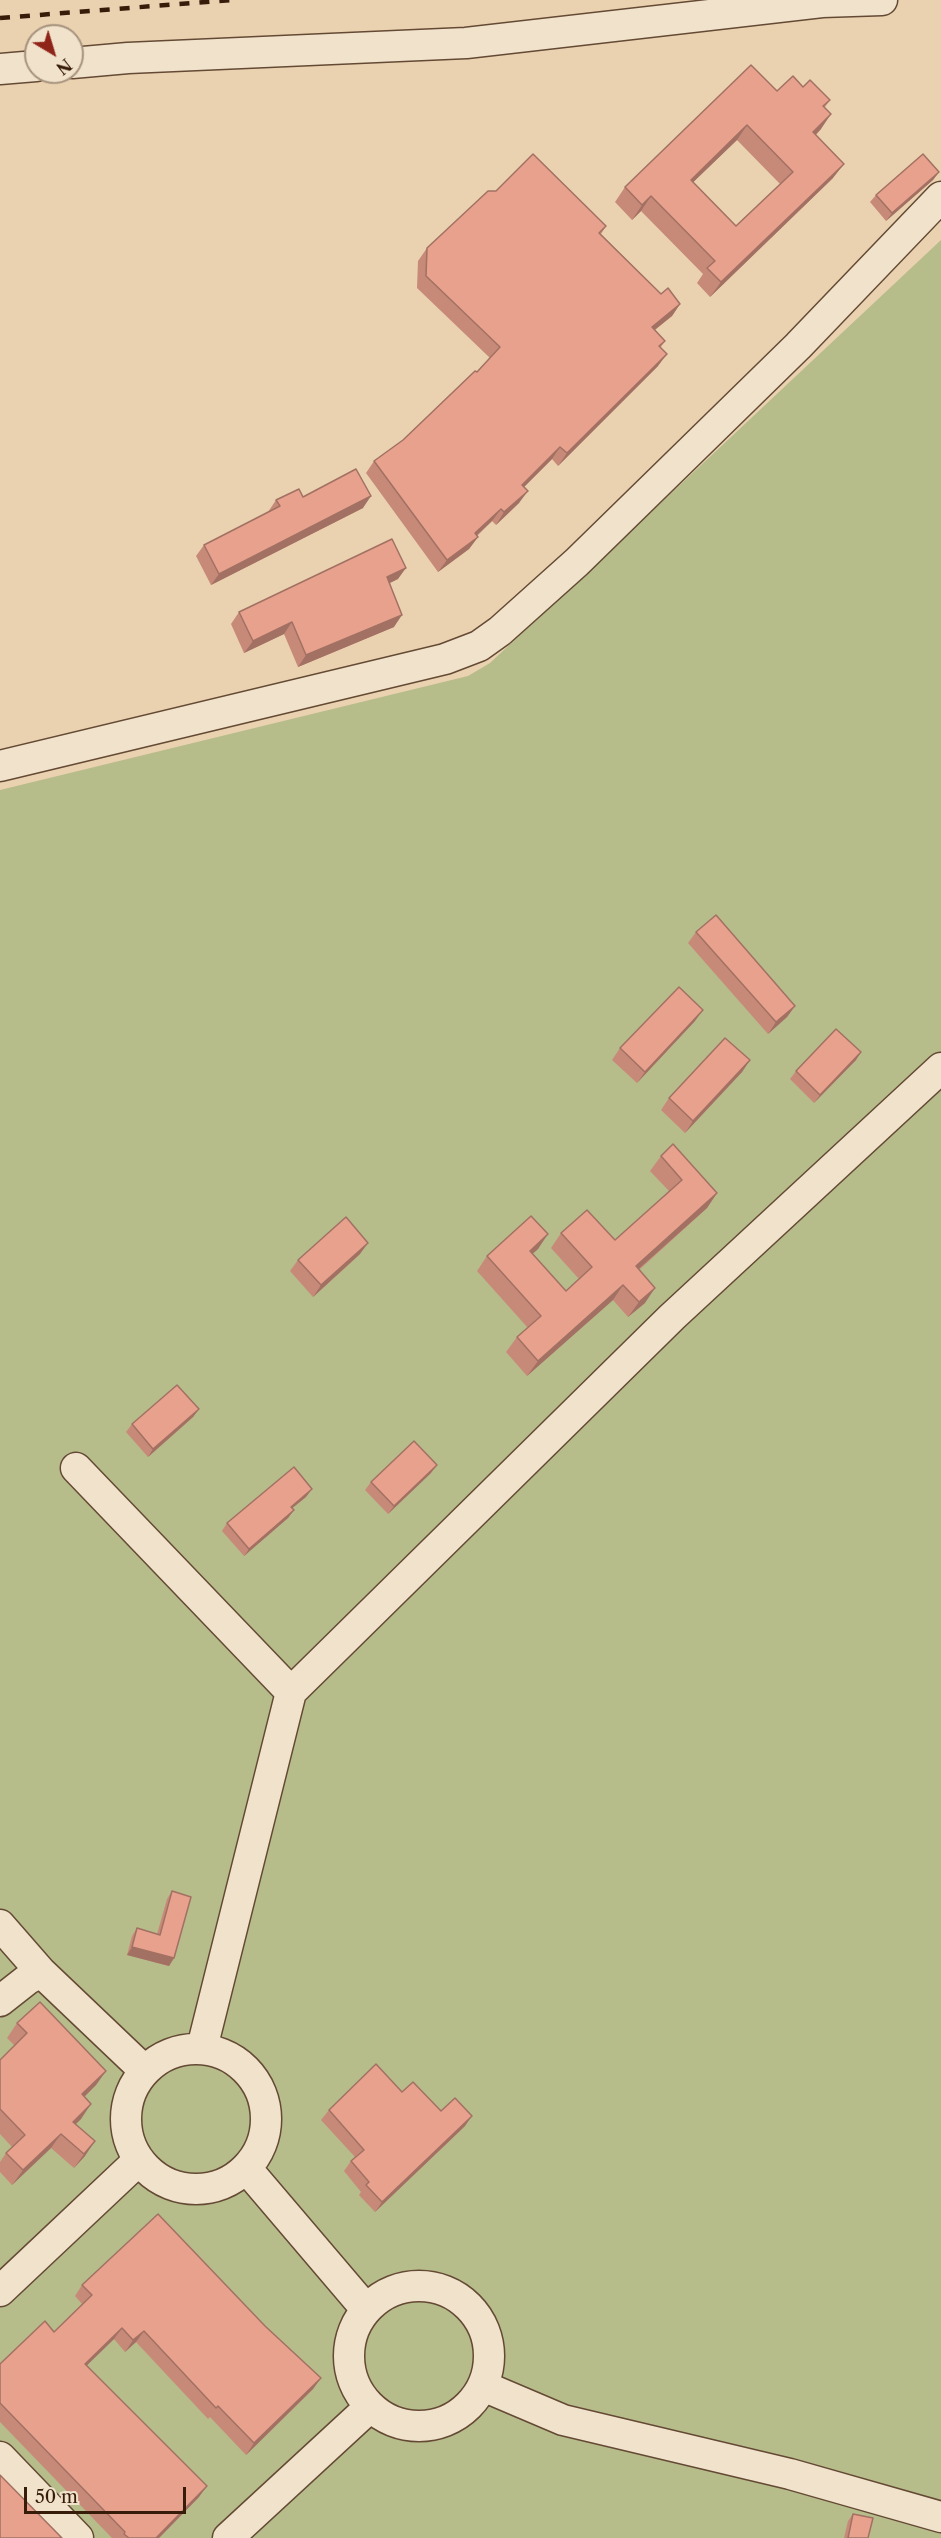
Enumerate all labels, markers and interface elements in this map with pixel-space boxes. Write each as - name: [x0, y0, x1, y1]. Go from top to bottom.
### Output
- north arrow: [24, 24, 84, 84]
- text: N: [52, 54, 75, 79]
- scale bar: [27, 2475, 189, 2513]
- text: 50 m: [35, 2486, 78, 2508]

